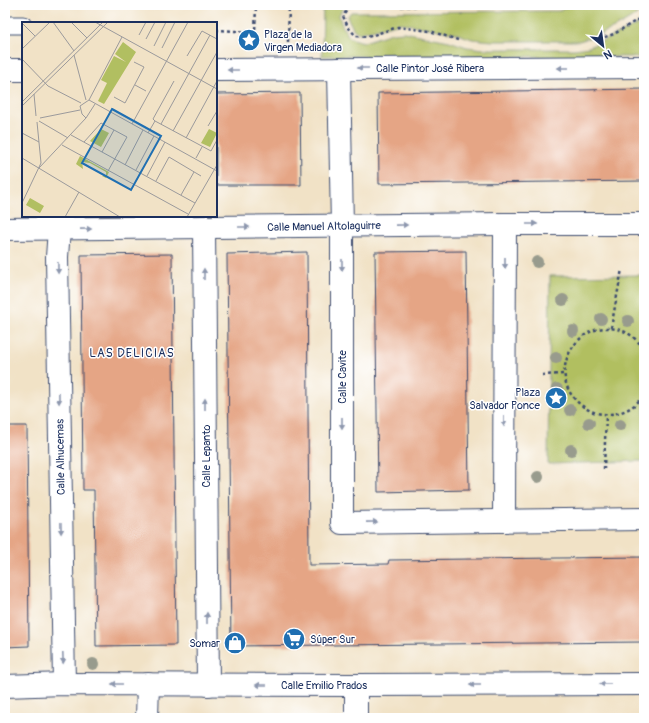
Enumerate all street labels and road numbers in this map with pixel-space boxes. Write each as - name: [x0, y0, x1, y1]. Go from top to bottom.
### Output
- street label: Calle Pintor José Ribera: [376, 62, 484, 75]
- street label: Calle Manuel Altolaguirre: [267, 219, 382, 234]
- street label: Calle Cavite: [336, 350, 349, 404]
- street label: Calle Alhucemas: [53, 419, 68, 495]
- street label: Calle Lepanto: [200, 424, 213, 488]
- street label: Calle Emilio Prados: [281, 679, 367, 692]

